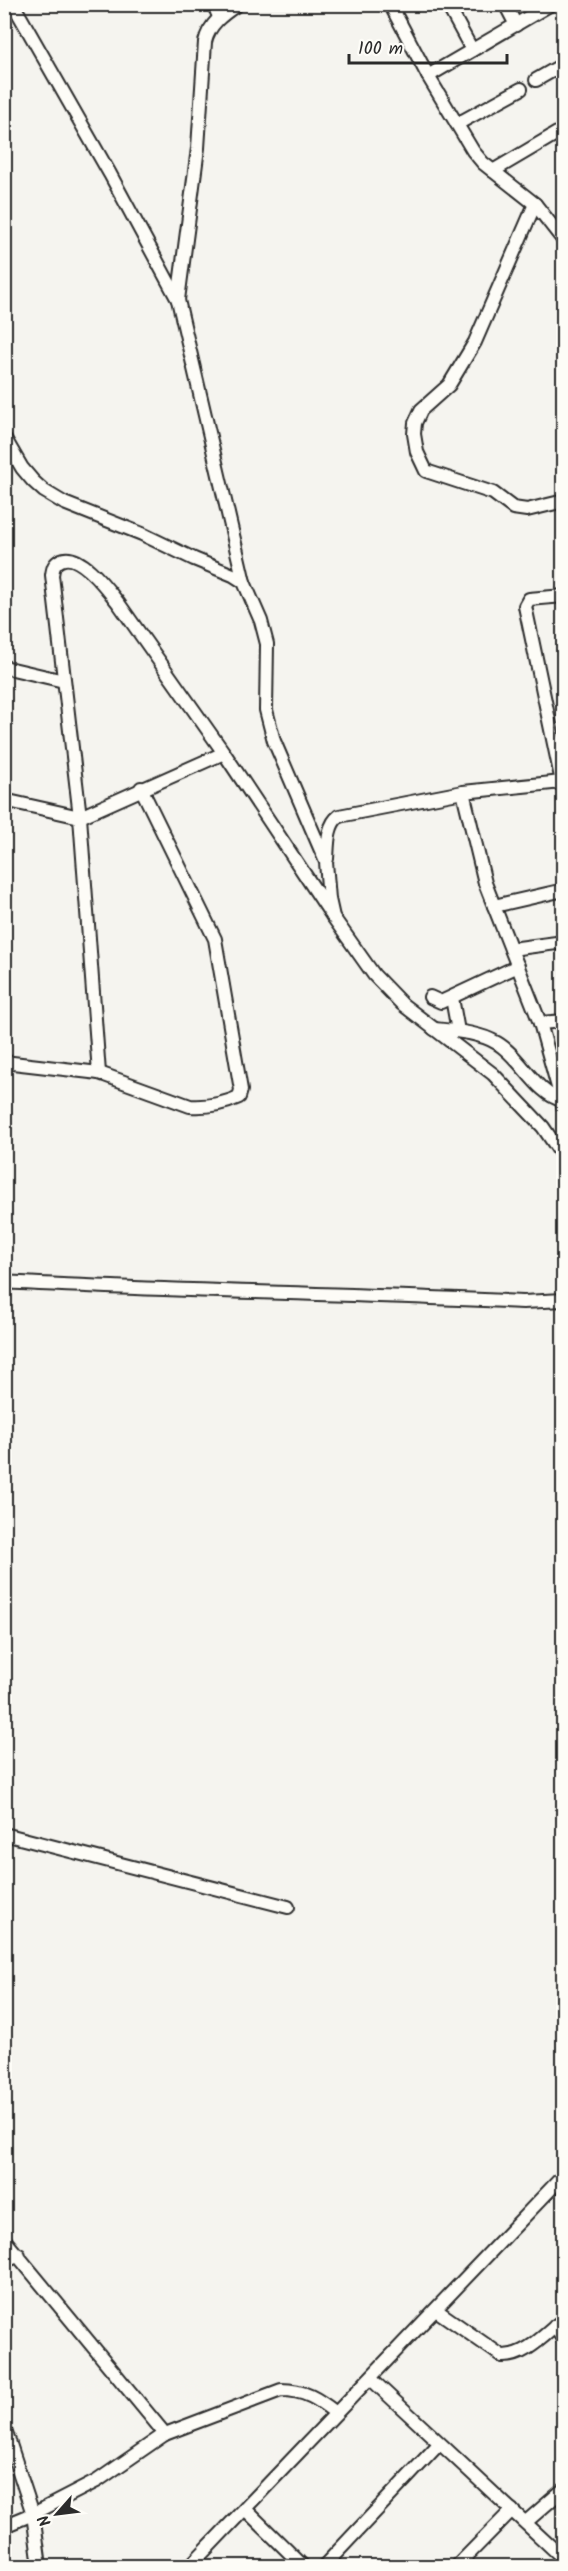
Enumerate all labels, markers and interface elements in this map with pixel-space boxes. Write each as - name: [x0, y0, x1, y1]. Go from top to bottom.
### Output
- scale bar: [349, 27, 506, 65]
- text: 100 m: [358, 35, 403, 64]
- north arrow: [27, 2484, 87, 2544]
- text: N: [32, 2510, 58, 2531]

